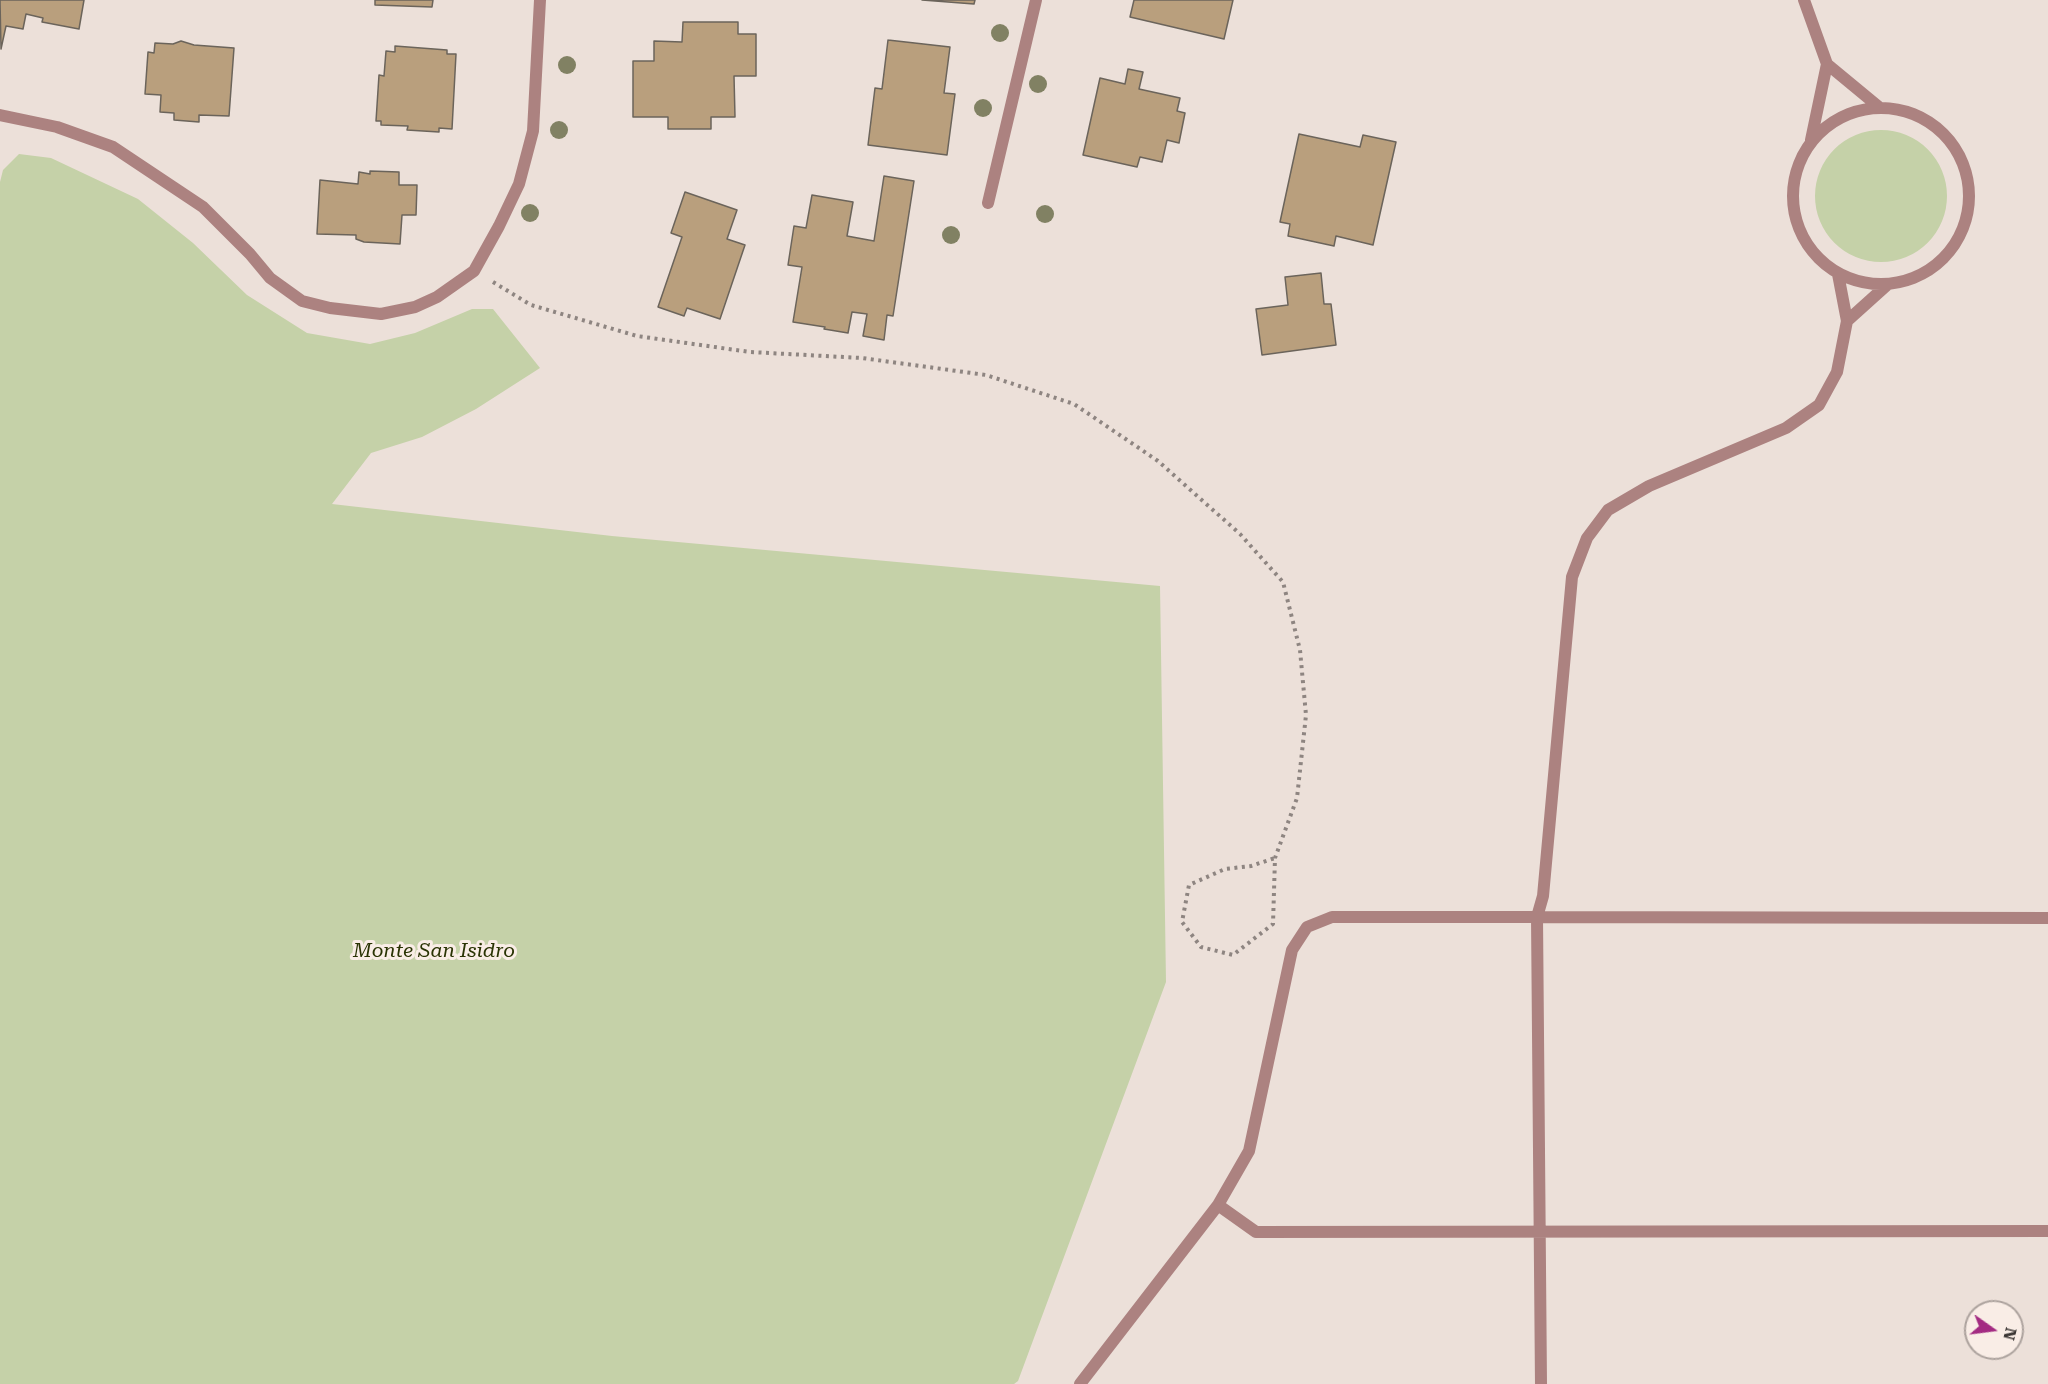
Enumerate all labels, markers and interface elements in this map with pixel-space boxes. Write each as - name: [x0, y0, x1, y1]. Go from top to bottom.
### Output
- park label: Monte San Isidro: [353, 939, 515, 963]
- north arrow: [1964, 1300, 2024, 1360]
- text: N: [1999, 1326, 2021, 1342]

